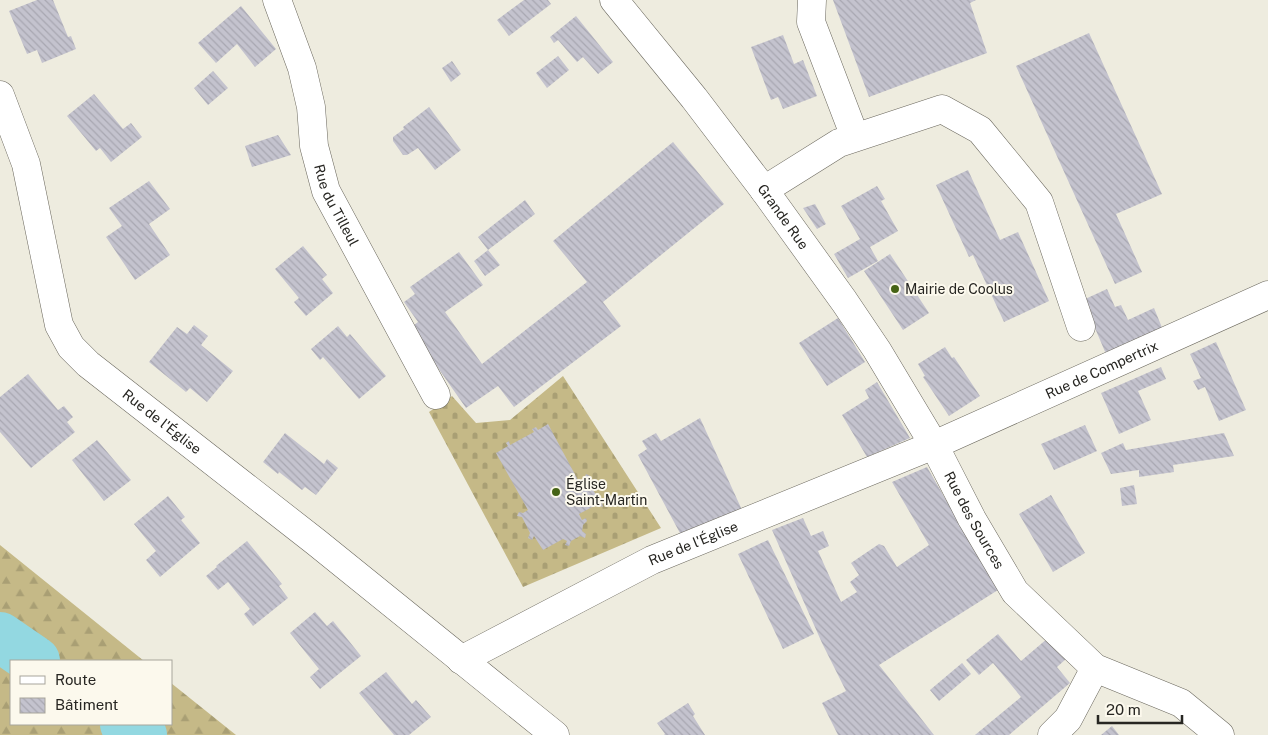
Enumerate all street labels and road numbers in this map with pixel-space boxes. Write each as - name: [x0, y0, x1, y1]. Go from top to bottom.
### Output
- street label: Rue du Tilleul: [311, 162, 362, 249]
- street label: Grande Rue: [754, 181, 812, 252]
- street label: Rue de Compertrix: [1043, 337, 1161, 402]
- street label: Rue de l'Église: [120, 386, 204, 457]
- street label: Rue des Sources: [941, 469, 1008, 572]
- street label: Rue de l'Église: [646, 518, 740, 569]

